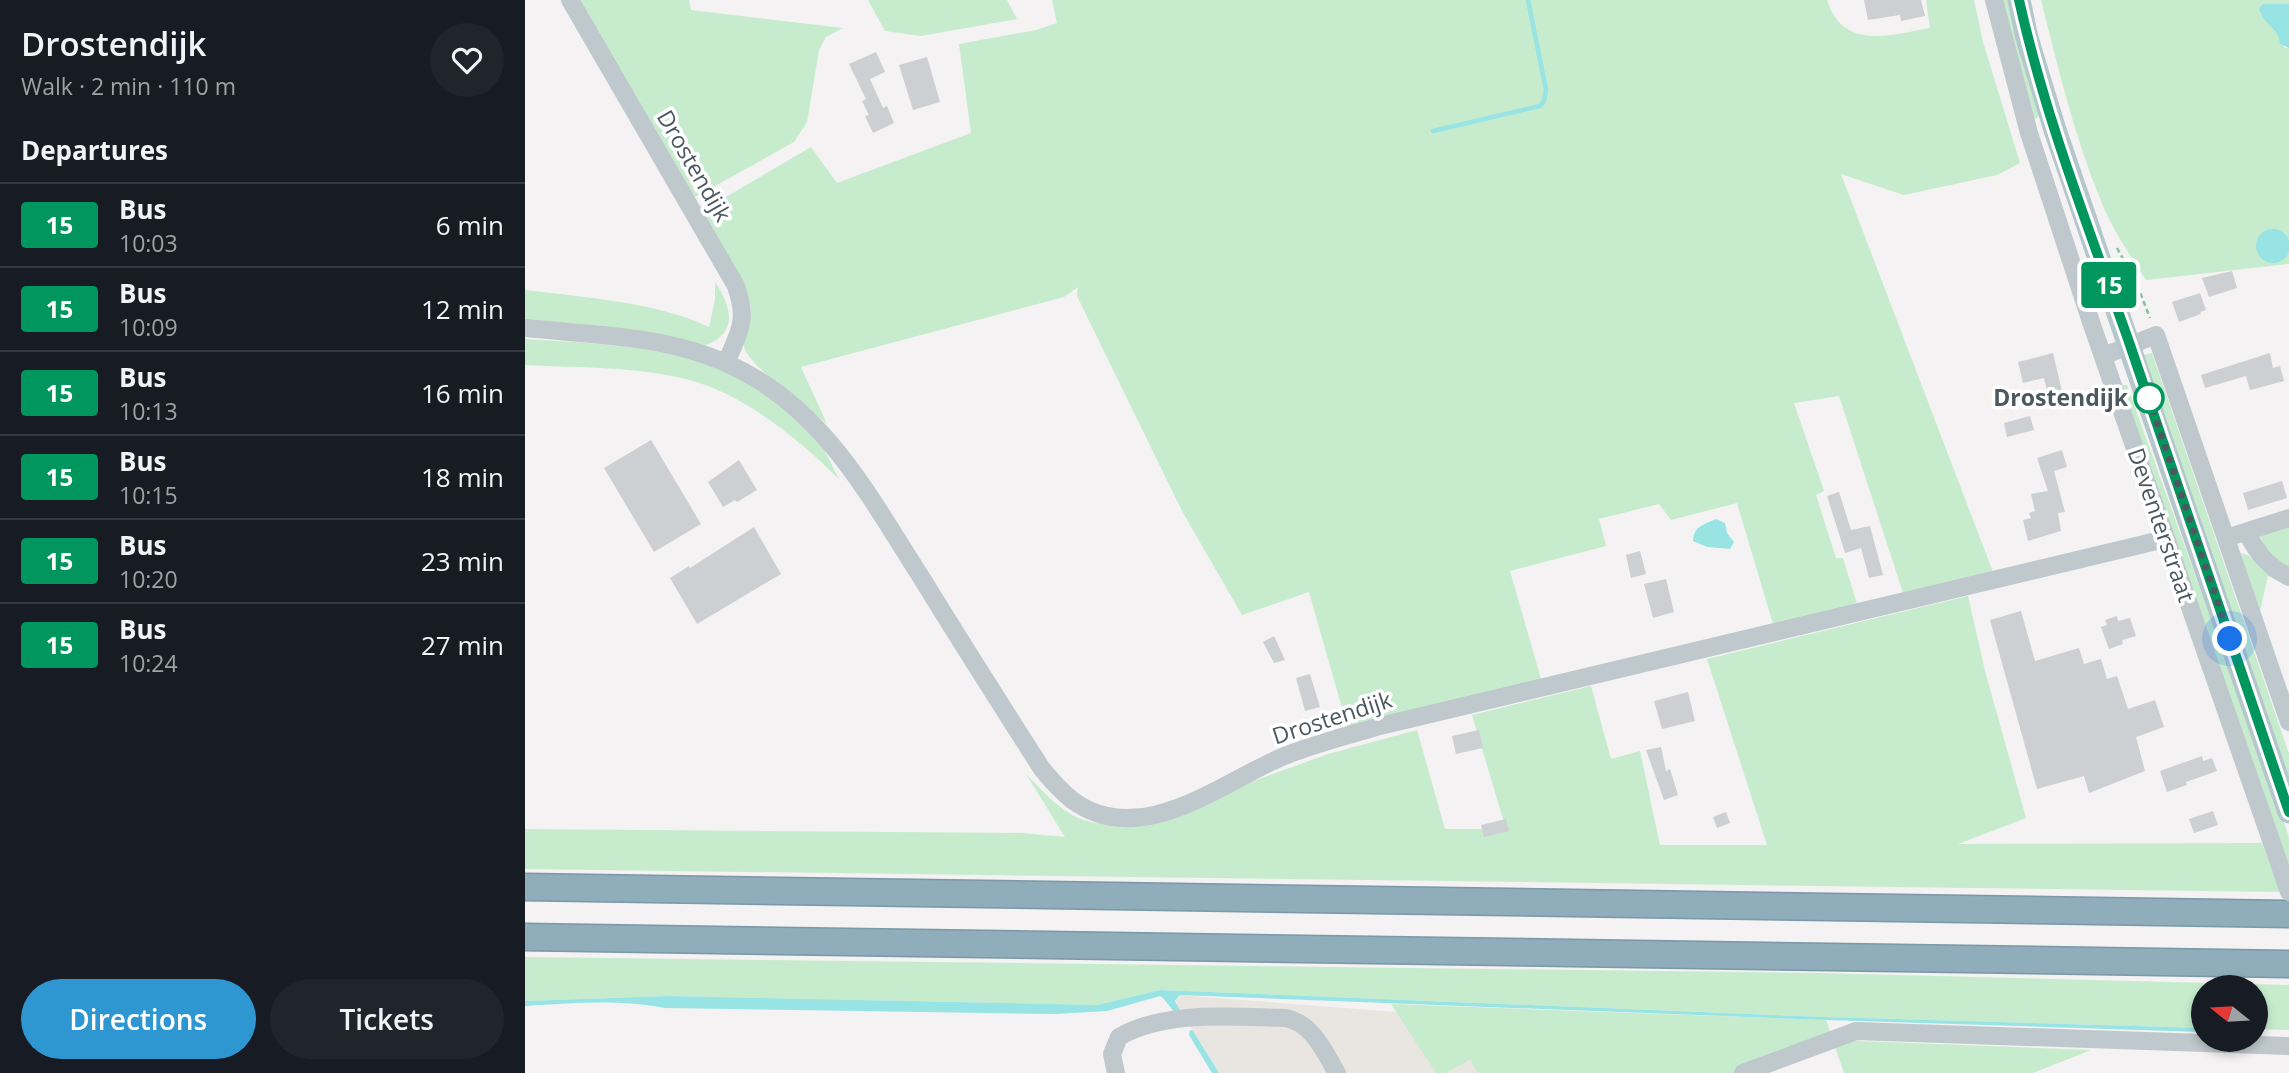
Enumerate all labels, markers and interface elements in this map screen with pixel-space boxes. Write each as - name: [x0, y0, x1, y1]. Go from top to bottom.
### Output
- text: Drostendijk: [21, 21, 207, 66]
- button: heart: [430, 23, 504, 97]
- text: Walk · 2 min · 110 m: [21, 70, 236, 102]
- street label: Drostendijk: [650, 104, 740, 227]
- text: Departures: [21, 132, 168, 168]
- text: Bus: [119, 191, 166, 227]
- text: 6 min: [436, 207, 504, 243]
- text: 15: [46, 208, 73, 241]
- text: 10:03: [119, 227, 178, 259]
- line badge: 15: [2077, 262, 2141, 308]
- text: 15: [2095, 268, 2123, 301]
- text: Bus: [119, 275, 166, 311]
- text: 12 min: [421, 291, 504, 327]
- text: 15: [46, 292, 73, 325]
- text: 10:09: [119, 311, 178, 343]
- text: Bus: [119, 359, 166, 395]
- text: 16 min: [421, 375, 504, 411]
- text: 15: [46, 376, 73, 409]
- place label: Drostendijk: [1993, 381, 2129, 413]
- marker: Drostendijk: [2134, 383, 2164, 413]
- text: 10:13: [119, 395, 178, 427]
- text: Bus: [119, 443, 166, 479]
- street label: Deventerstraat: [2121, 443, 2203, 606]
- text: 18 min: [421, 459, 504, 495]
- text: 15: [46, 460, 73, 493]
- text: 10:15: [119, 479, 178, 511]
- text: Bus: [119, 527, 166, 563]
- text: 23 min: [421, 543, 504, 579]
- text: 15: [46, 544, 73, 577]
- text: 10:20: [119, 563, 178, 595]
- text: Bus: [119, 611, 166, 647]
- your location: [2212, 621, 2247, 656]
- text: 27 min: [421, 627, 504, 663]
- text: 15: [46, 628, 73, 661]
- text: 10:24: [119, 647, 178, 679]
- street label: Drostendijk: [1268, 683, 1396, 751]
- north arrow: [2191, 975, 2268, 1052]
- map controls: [2191, 975, 2268, 1052]
- button: Directions: [21, 979, 256, 1059]
- button: Tickets: [270, 979, 504, 1059]

